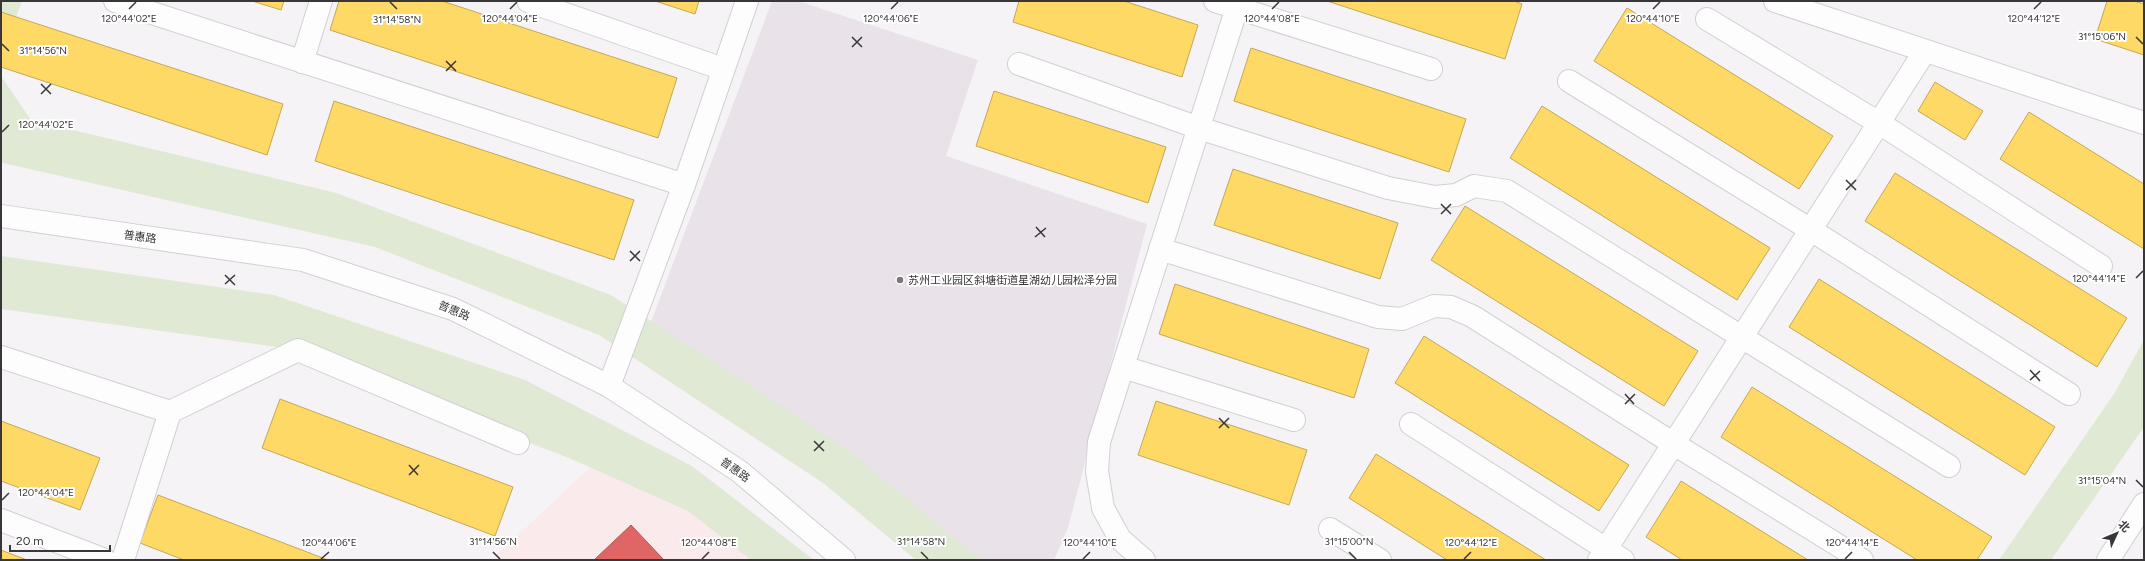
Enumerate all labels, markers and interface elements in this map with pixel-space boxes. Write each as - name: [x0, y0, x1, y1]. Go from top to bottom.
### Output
- text: 120°44'02"E: [101, 12, 157, 25]
- text: 120°44'04"E: [482, 12, 538, 25]
- text: 120°44'06"E: [863, 12, 919, 25]
- text: 120°44'08"E: [1244, 12, 1300, 25]
- text: 120°44'10"E: [1626, 12, 1680, 25]
- text: 120°44'12"E: [2007, 12, 2061, 25]
- text: 31°14'58"N: [373, 13, 421, 26]
- text: 31°15'06"N: [2078, 30, 2126, 43]
- text: 31°14'56"N: [19, 44, 67, 57]
- text: 120°44'02"E: [18, 118, 74, 131]
- street label: 普惠路: [123, 228, 157, 246]
- text: 120°44'14"E: [2072, 272, 2126, 285]
- place label: 苏州工业园区斜塘街道星湖幼儿园松泽分园: [908, 274, 1117, 287]
- marker: 苏州工业园区斜塘街道星湖幼儿园松泽分园: [895, 275, 905, 285]
- street label: 普惠路: [436, 299, 472, 323]
- street label: 普惠路: [718, 455, 752, 485]
- text: 31°15'04"N: [2078, 474, 2126, 487]
- text: 120°44'04"E: [18, 486, 74, 499]
- north arrow: [2097, 513, 2137, 553]
- text: 北: [2115, 518, 2132, 535]
- scale bar: [10, 527, 110, 553]
- text: 20 m: [16, 534, 44, 548]
- text: 31°14'56"N: [469, 535, 517, 548]
- text: 31°14'58"N: [897, 535, 945, 548]
- text: 31°15'00"N: [1325, 535, 1373, 548]
- text: 120°44'06"E: [301, 536, 357, 549]
- text: 120°44'08"E: [681, 536, 737, 549]
- text: 120°44'10"E: [1063, 536, 1117, 549]
- text: 120°44'12"E: [1444, 536, 1498, 549]
- text: 120°44'14"E: [1825, 536, 1879, 549]

